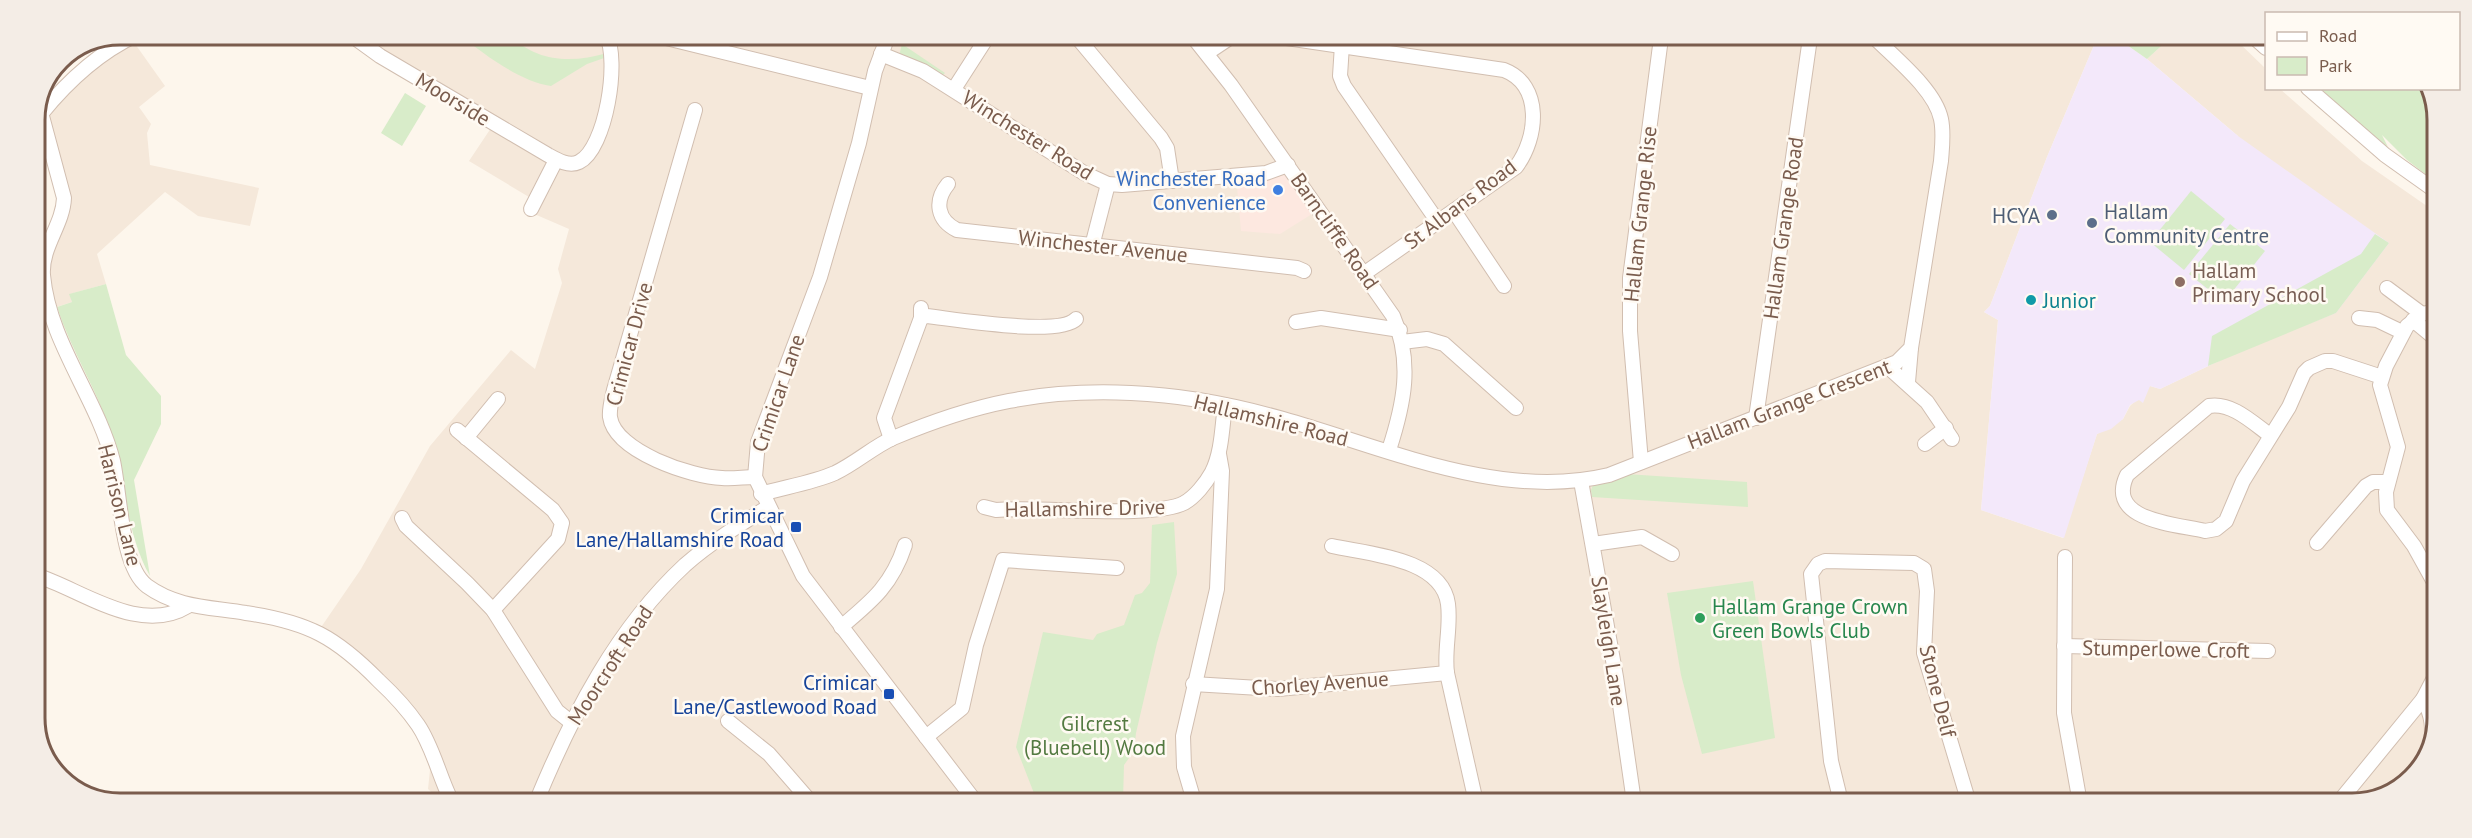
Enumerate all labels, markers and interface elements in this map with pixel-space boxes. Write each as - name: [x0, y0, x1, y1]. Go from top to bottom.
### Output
- legend: [2265, 12, 2460, 90]
- text: Road: [2319, 24, 2357, 47]
- text: Park: [2319, 54, 2352, 77]
- street label: Moorside: [411, 66, 495, 132]
- street label: Winchester Road: [957, 84, 1099, 186]
- street label: Hallam Grange Rise: [1617, 125, 1663, 303]
- street label: Hallam Grange Road: [1757, 135, 1809, 321]
- street label: St Albans Road: [1398, 153, 1522, 255]
- place label: Winchester Road Convenience: [1116, 165, 1266, 216]
- street label: Barncliffe Road: [1285, 167, 1385, 295]
- marker: Winchester Road Convenience: [1271, 183, 1285, 197]
- place label: Hallam Community Centre: [2104, 198, 2269, 249]
- place label: HCYA: [1992, 202, 2041, 229]
- marker: HCYA: [2045, 208, 2059, 222]
- marker: Hallam Community Centre: [2085, 216, 2099, 230]
- street label: Winchester Avenue: [1017, 224, 1189, 268]
- place label: Hallam Primary School: [2192, 257, 2326, 308]
- marker: Hallam Primary School: [2173, 275, 2187, 289]
- street label: Crimicar Drive: [600, 279, 658, 409]
- place label: Junior: [2042, 287, 2096, 314]
- marker: Junior: [2024, 293, 2038, 307]
- street label: Crimicar Lane: [745, 331, 811, 455]
- street label: Hallam Grange Crescent: [1683, 353, 1895, 455]
- street label: Hallamshire Road: [1191, 388, 1351, 452]
- street label: Harrison Lane: [92, 441, 148, 569]
- street label: Hallamshire Drive: [1004, 493, 1166, 523]
- place label: Crimicar Lane/Hallamshire Road: [575, 502, 784, 553]
- marker: Crimicar Lane/Hallamshire Road: [789, 520, 803, 534]
- street label: Slayleigh Lane: [1585, 574, 1633, 708]
- place label: Hallam Grange Crown Green Bowls Club: [1712, 593, 1908, 644]
- street label: Moorcroft Road: [561, 600, 659, 730]
- marker: Hallam Grange Crown Green Bowls Club: [1693, 611, 1707, 625]
- street label: Stumperlowe Croft: [2082, 634, 2250, 664]
- street label: Stone Delf: [1913, 642, 1963, 741]
- street label: Chorley Avenue: [1250, 665, 1390, 701]
- place label: Crimicar Lane/Castlewood Road: [673, 669, 877, 720]
- marker: Crimicar Lane/Castlewood Road: [882, 687, 896, 701]
- park label: Gilcrest (Bluebell) Wood: [1024, 710, 1166, 761]

